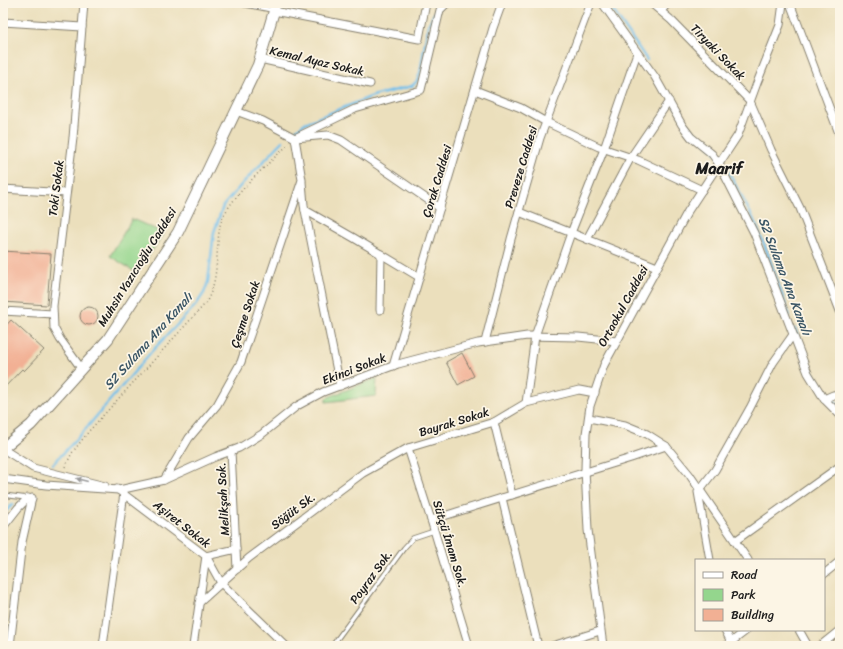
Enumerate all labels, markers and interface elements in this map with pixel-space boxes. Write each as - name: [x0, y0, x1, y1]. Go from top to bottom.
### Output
- street label: Tiryaki Sokak: [685, 18, 751, 86]
- street label: Kemal Ayaz Sokak: [268, 39, 366, 83]
- street label: Preveze Caddesi: [498, 122, 544, 211]
- street label: Çorak Caddesi: [415, 141, 459, 220]
- district label: Maarif: [694, 154, 745, 183]
- street label: Toki Sokak: [42, 158, 70, 218]
- street label: Muhsin Yazıcıoğlu Caddesi: [91, 203, 183, 331]
- water label: S2 Sulama Ana Kanalı: [752, 214, 819, 340]
- street label: Ortaokul Caddesi: [591, 260, 655, 351]
- street label: Çeşme Sokak: [224, 277, 266, 351]
- water label: S2 Sulama Ana Kanalı: [98, 286, 199, 395]
- street label: Ekinci Sokak: [319, 346, 390, 391]
- street label: Bayrak Sokak: [416, 401, 492, 443]
- street label: Melikşah Sok.: [210, 462, 236, 536]
- one-way arrow: [76, 477, 88, 483]
- street label: Söğüt Sk.: [266, 487, 320, 535]
- street label: Aşiret Sokak: [147, 494, 216, 554]
- street label: Sütçü İmam Sok.: [426, 497, 474, 591]
- street label: Poyraz Sok.: [344, 545, 398, 609]
- legend: [695, 559, 825, 631]
- text: Road: [731, 564, 758, 586]
- text: Park: [731, 584, 756, 606]
- text: Building: [731, 604, 774, 626]

